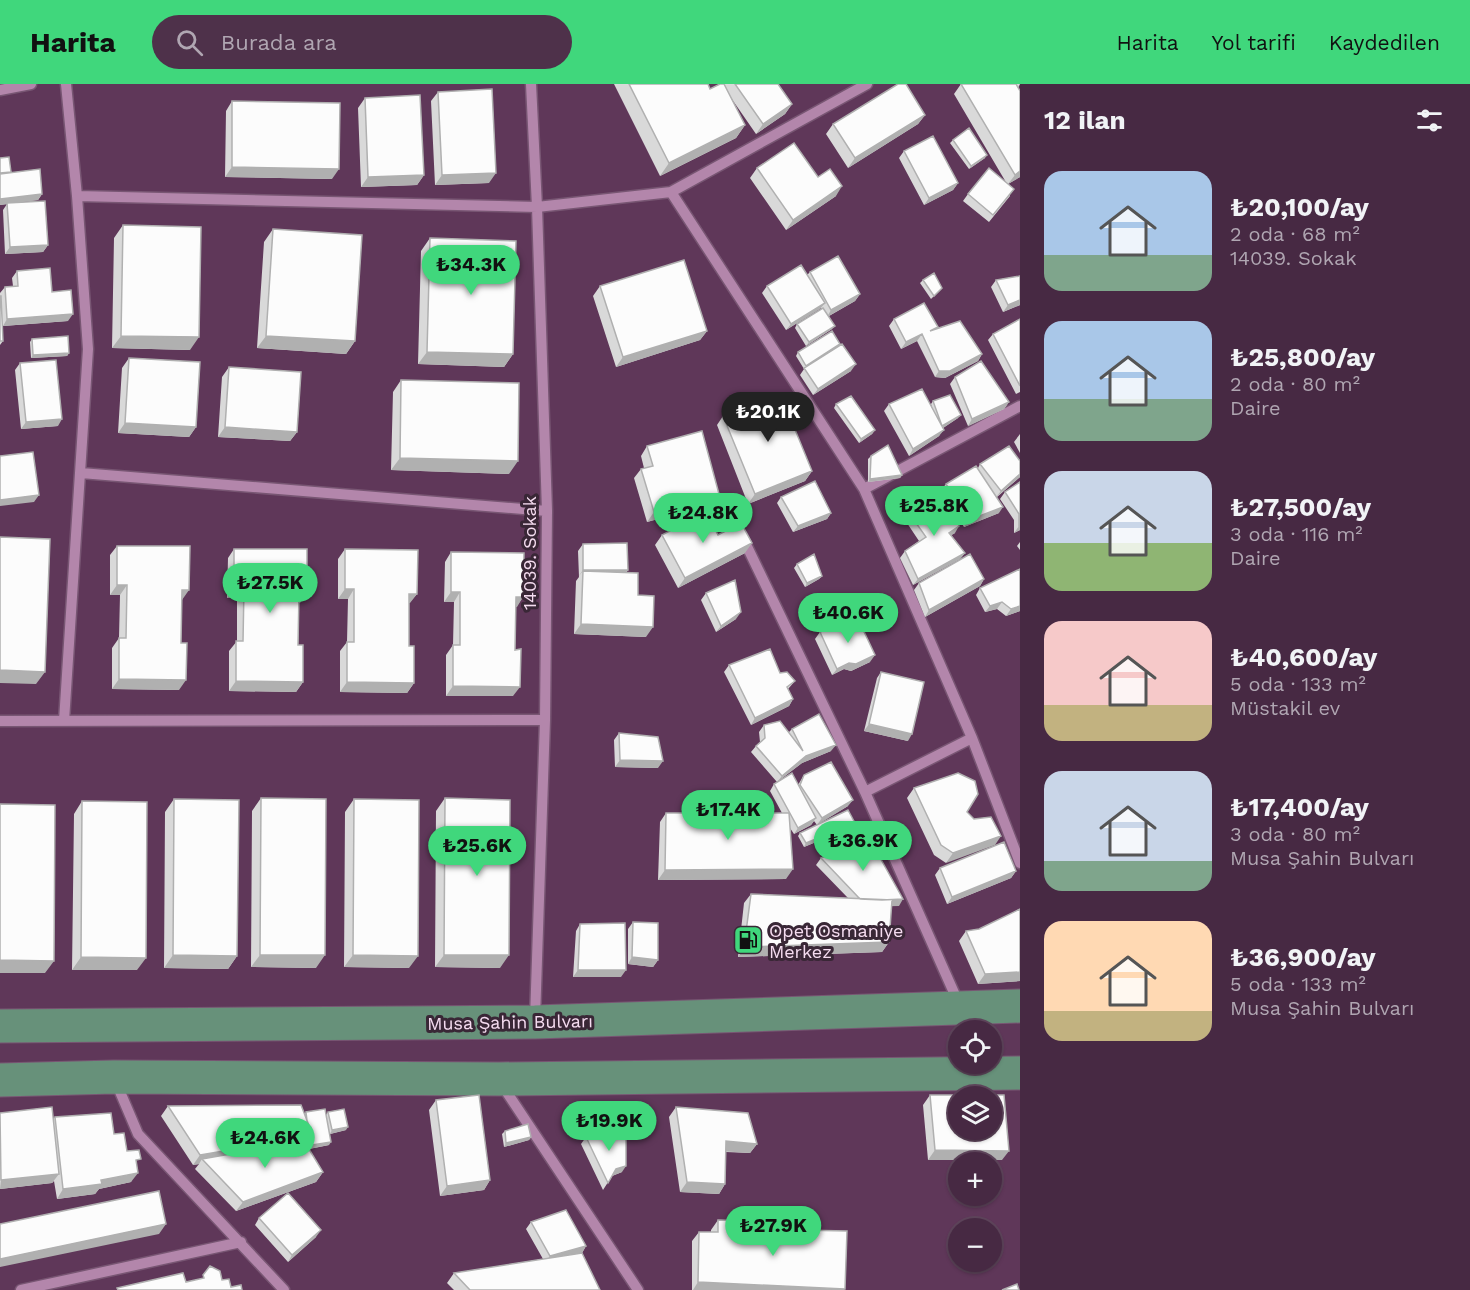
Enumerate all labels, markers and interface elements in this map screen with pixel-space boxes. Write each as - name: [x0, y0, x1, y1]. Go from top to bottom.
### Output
- search box: [152, 15, 572, 69]
- text: Harita: [30, 26, 116, 59]
- icon: search: [173, 26, 206, 59]
- text: Burada ara: [221, 30, 337, 55]
- text: Harita: [1117, 30, 1179, 55]
- text: Yol tarifi: [1212, 30, 1296, 55]
- text: Kaydedilen: [1329, 30, 1440, 55]
- icon: filters: [1413, 104, 1446, 137]
- text: 12 ilan: [1044, 105, 1126, 135]
- text: ₺20,100/ay: [1230, 192, 1369, 222]
- icon: home: [1092, 195, 1164, 267]
- text: 2 oda · 68 m²: [1230, 222, 1360, 246]
- pin: ₺34.3K: [422, 245, 520, 296]
- text: 14039. Sokak: [1230, 246, 1357, 270]
- text: ₺34.3K: [436, 252, 506, 276]
- text: ₺25,800/ay: [1230, 342, 1375, 372]
- icon: home: [1092, 345, 1164, 417]
- text: 2 oda · 80 m²: [1230, 372, 1360, 396]
- pin: ₺20.1K: [719, 392, 817, 443]
- text: Daire: [1230, 396, 1280, 420]
- text: ₺20.1K: [735, 399, 801, 423]
- pin: ₺25.8K: [885, 486, 983, 537]
- text: ₺27,500/ay: [1230, 492, 1371, 522]
- pin: ₺24.8K: [654, 493, 752, 544]
- text: ₺25.8K: [899, 493, 969, 517]
- icon: home: [1092, 495, 1164, 567]
- street label: 14039. Sokak: [519, 496, 540, 610]
- text: ₺24.8K: [668, 500, 738, 524]
- text: 3 oda · 116 m²: [1230, 522, 1363, 546]
- text: Daire: [1230, 546, 1280, 570]
- pin: ₺27.5K: [221, 563, 319, 614]
- text: ₺27.5K: [237, 570, 303, 594]
- pin: ₺40.6K: [799, 593, 897, 644]
- text: ₺40.6K: [812, 600, 884, 624]
- text: ₺40,600/ay: [1230, 642, 1377, 672]
- icon: home: [1092, 645, 1164, 717]
- text: 5 oda · 133 m²: [1230, 672, 1366, 696]
- text: Müstakil ev: [1230, 696, 1340, 720]
- pin: ₺17.4K: [679, 790, 777, 841]
- text: ₺17,400/ay: [1230, 792, 1369, 822]
- icon: home: [1092, 795, 1164, 867]
- text: ₺17.4K: [695, 797, 761, 821]
- pin: ₺36.9K: [814, 821, 912, 872]
- text: 3 oda · 80 m²: [1230, 822, 1360, 846]
- pin: ₺25.6K: [428, 826, 526, 877]
- text: ₺36.9K: [828, 828, 898, 852]
- text: ₺25.6K: [442, 833, 512, 857]
- text: Musa Şahin Bulvarı: [1230, 846, 1414, 870]
- place label: Opet Osmaniye Merkez: [769, 920, 903, 962]
- fuel station icon: Opet Osmaniye Merkez: [732, 924, 764, 956]
- text: ₺36,900/ay: [1230, 942, 1376, 972]
- icon: home: [1092, 945, 1164, 1017]
- text: 5 oda · 133 m²: [1230, 972, 1366, 996]
- text: Musa Şahin Bulvarı: [1230, 996, 1414, 1020]
- street label: Musa Şahin Bulvarı: [427, 1010, 593, 1034]
- map controls: [948, 1020, 1002, 1272]
- button: locate: [948, 1020, 1002, 1074]
- button: layers: [948, 1086, 1002, 1140]
- pin: ₺19.9K: [560, 1101, 658, 1152]
- text: ₺19.9K: [576, 1108, 643, 1132]
- pin: ₺24.6K: [216, 1118, 314, 1169]
- text: ₺24.6K: [230, 1125, 300, 1149]
- button: +: [948, 1152, 1002, 1206]
- pin: ₺27.9K: [724, 1206, 822, 1257]
- text: ₺27.9K: [739, 1213, 807, 1237]
- button: −: [948, 1218, 1002, 1272]

